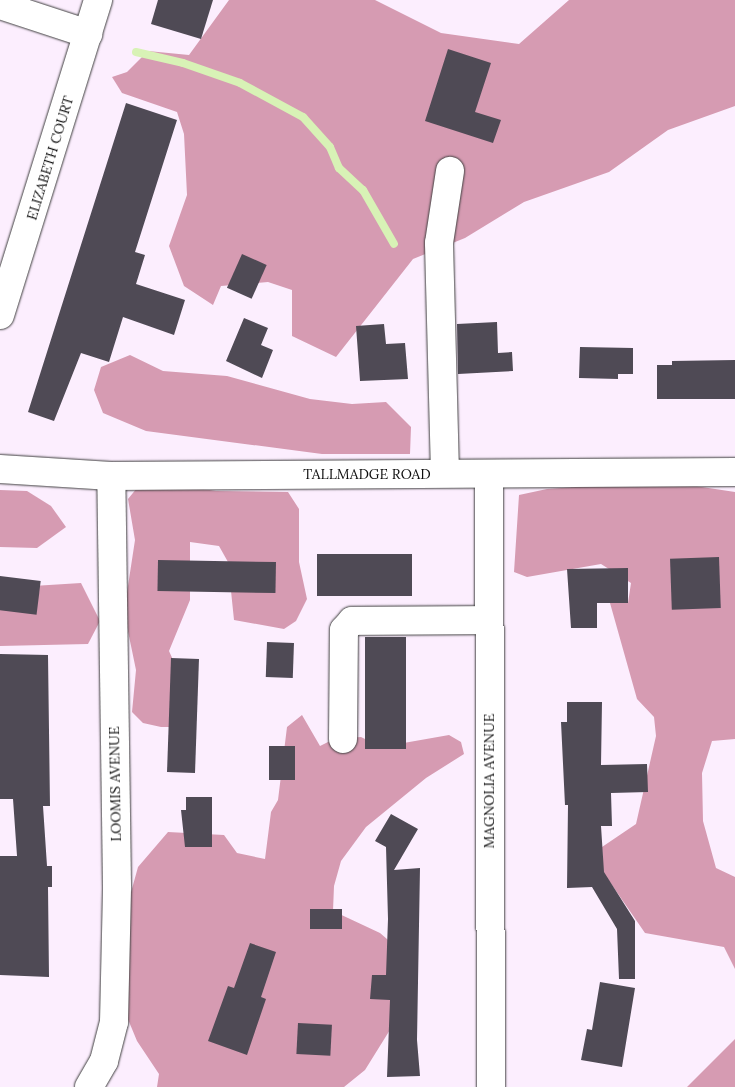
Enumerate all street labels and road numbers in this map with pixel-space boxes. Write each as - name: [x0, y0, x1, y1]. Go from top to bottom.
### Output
- street label: ELIZABETH COURT: [23, 94, 77, 222]
- street label: TALLMADGE ROAD: [303, 466, 431, 482]
- street label: MAGNOLIA AVENUE: [481, 714, 497, 848]
- street label: LOOMIS AVENUE: [106, 726, 124, 842]

